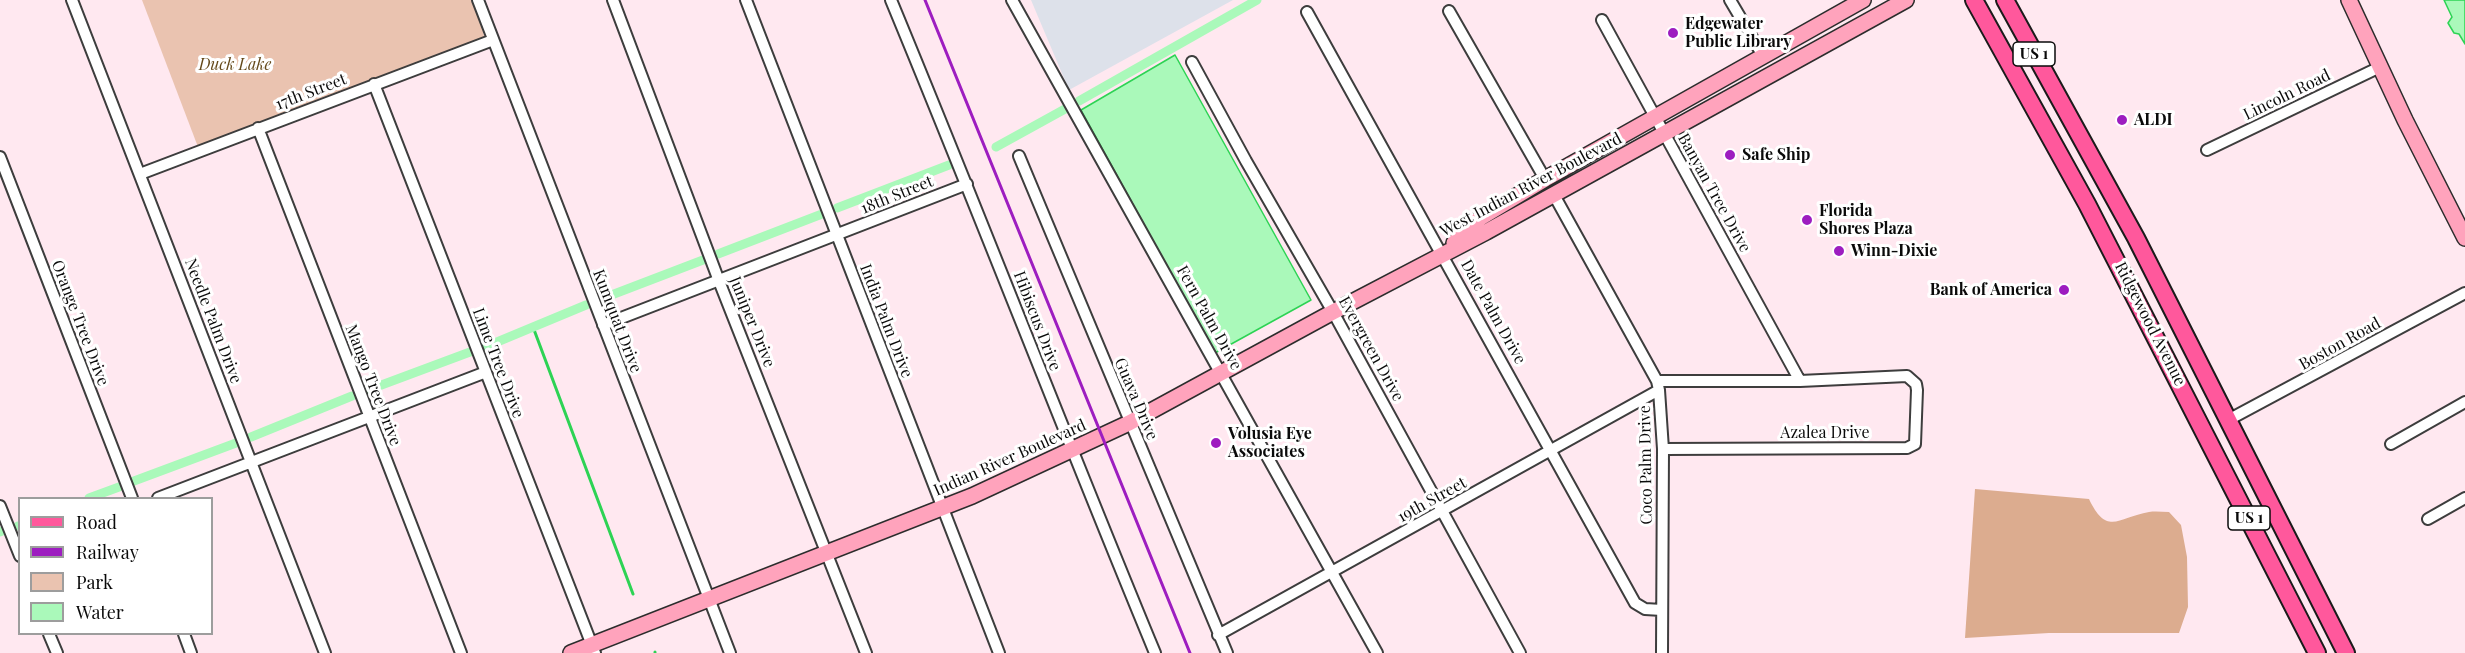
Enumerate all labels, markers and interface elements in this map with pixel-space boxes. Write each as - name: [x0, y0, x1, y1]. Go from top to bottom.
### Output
- place label: Edgewater Public Library: [1685, 14, 1792, 52]
- marker: Edgewater Public Library: [1666, 26, 1680, 40]
- road number: US 1: [2013, 42, 2055, 66]
- park label: Duck Lake: [199, 55, 271, 75]
- street label: Lincoln Road: [2240, 66, 2334, 124]
- street label: 17th Street: [273, 70, 349, 114]
- place label: ALDI: [2134, 110, 2172, 130]
- marker: ALDI: [2115, 113, 2129, 127]
- street label: West Indian River Boulevard: [1437, 129, 1625, 241]
- street label: Banyan Tree Drive: [1673, 130, 1755, 256]
- place label: Safe Ship: [1742, 145, 1810, 165]
- marker: Safe Ship: [1723, 148, 1737, 162]
- street label: 18th Street: [858, 172, 936, 218]
- place label: Florida Shores Plaza: [1819, 201, 1913, 239]
- marker: Florida Shores Plaza: [1800, 213, 1814, 227]
- place label: Winn-Dixie: [1851, 241, 1937, 261]
- marker: Winn-Dixie: [1832, 244, 1846, 258]
- street label: Needle Palm Drive: [180, 256, 246, 386]
- street label: Date Palm Drive: [1456, 256, 1530, 368]
- street label: Orange Tree Drive: [47, 258, 113, 388]
- street label: Ridgewood Avenue: [2110, 259, 2190, 389]
- street label: India Palm Drive: [856, 262, 916, 380]
- street label: Fern Palm Drive: [1172, 262, 1246, 374]
- street label: Kumquat Drive: [588, 267, 646, 375]
- street label: Hibiscus Drive: [1009, 269, 1065, 373]
- street label: Juniper Drive: [725, 274, 779, 370]
- place label: Bank of America: [1930, 280, 2052, 300]
- marker: Bank of America: [2057, 283, 2071, 297]
- street label: Evergreen Drive: [1334, 293, 1408, 405]
- street label: Lime Tree Drive: [468, 305, 528, 421]
- street label: Boston Road: [2296, 314, 2384, 374]
- street label: Mango Tree Drive: [341, 322, 405, 448]
- street label: Guava Drive: [1110, 355, 1162, 443]
- street label: Coco Palm Drive: [1635, 405, 1657, 525]
- street label: Indian River Boulevard: [931, 416, 1089, 500]
- street label: Azalea Drive: [1780, 423, 1870, 443]
- place label: Volusia Eye Associates: [1228, 424, 1312, 462]
- marker: Volusia Eye Associates: [1209, 436, 1223, 450]
- street label: 19th Street: [1394, 473, 1470, 527]
- legend: [18, 497, 213, 635]
- road number: US 1: [2228, 506, 2270, 530]
- text: Road: [76, 510, 117, 534]
- text: Railway: [76, 540, 139, 564]
- text: Park: [76, 570, 113, 594]
- text: Water: [76, 600, 124, 624]

